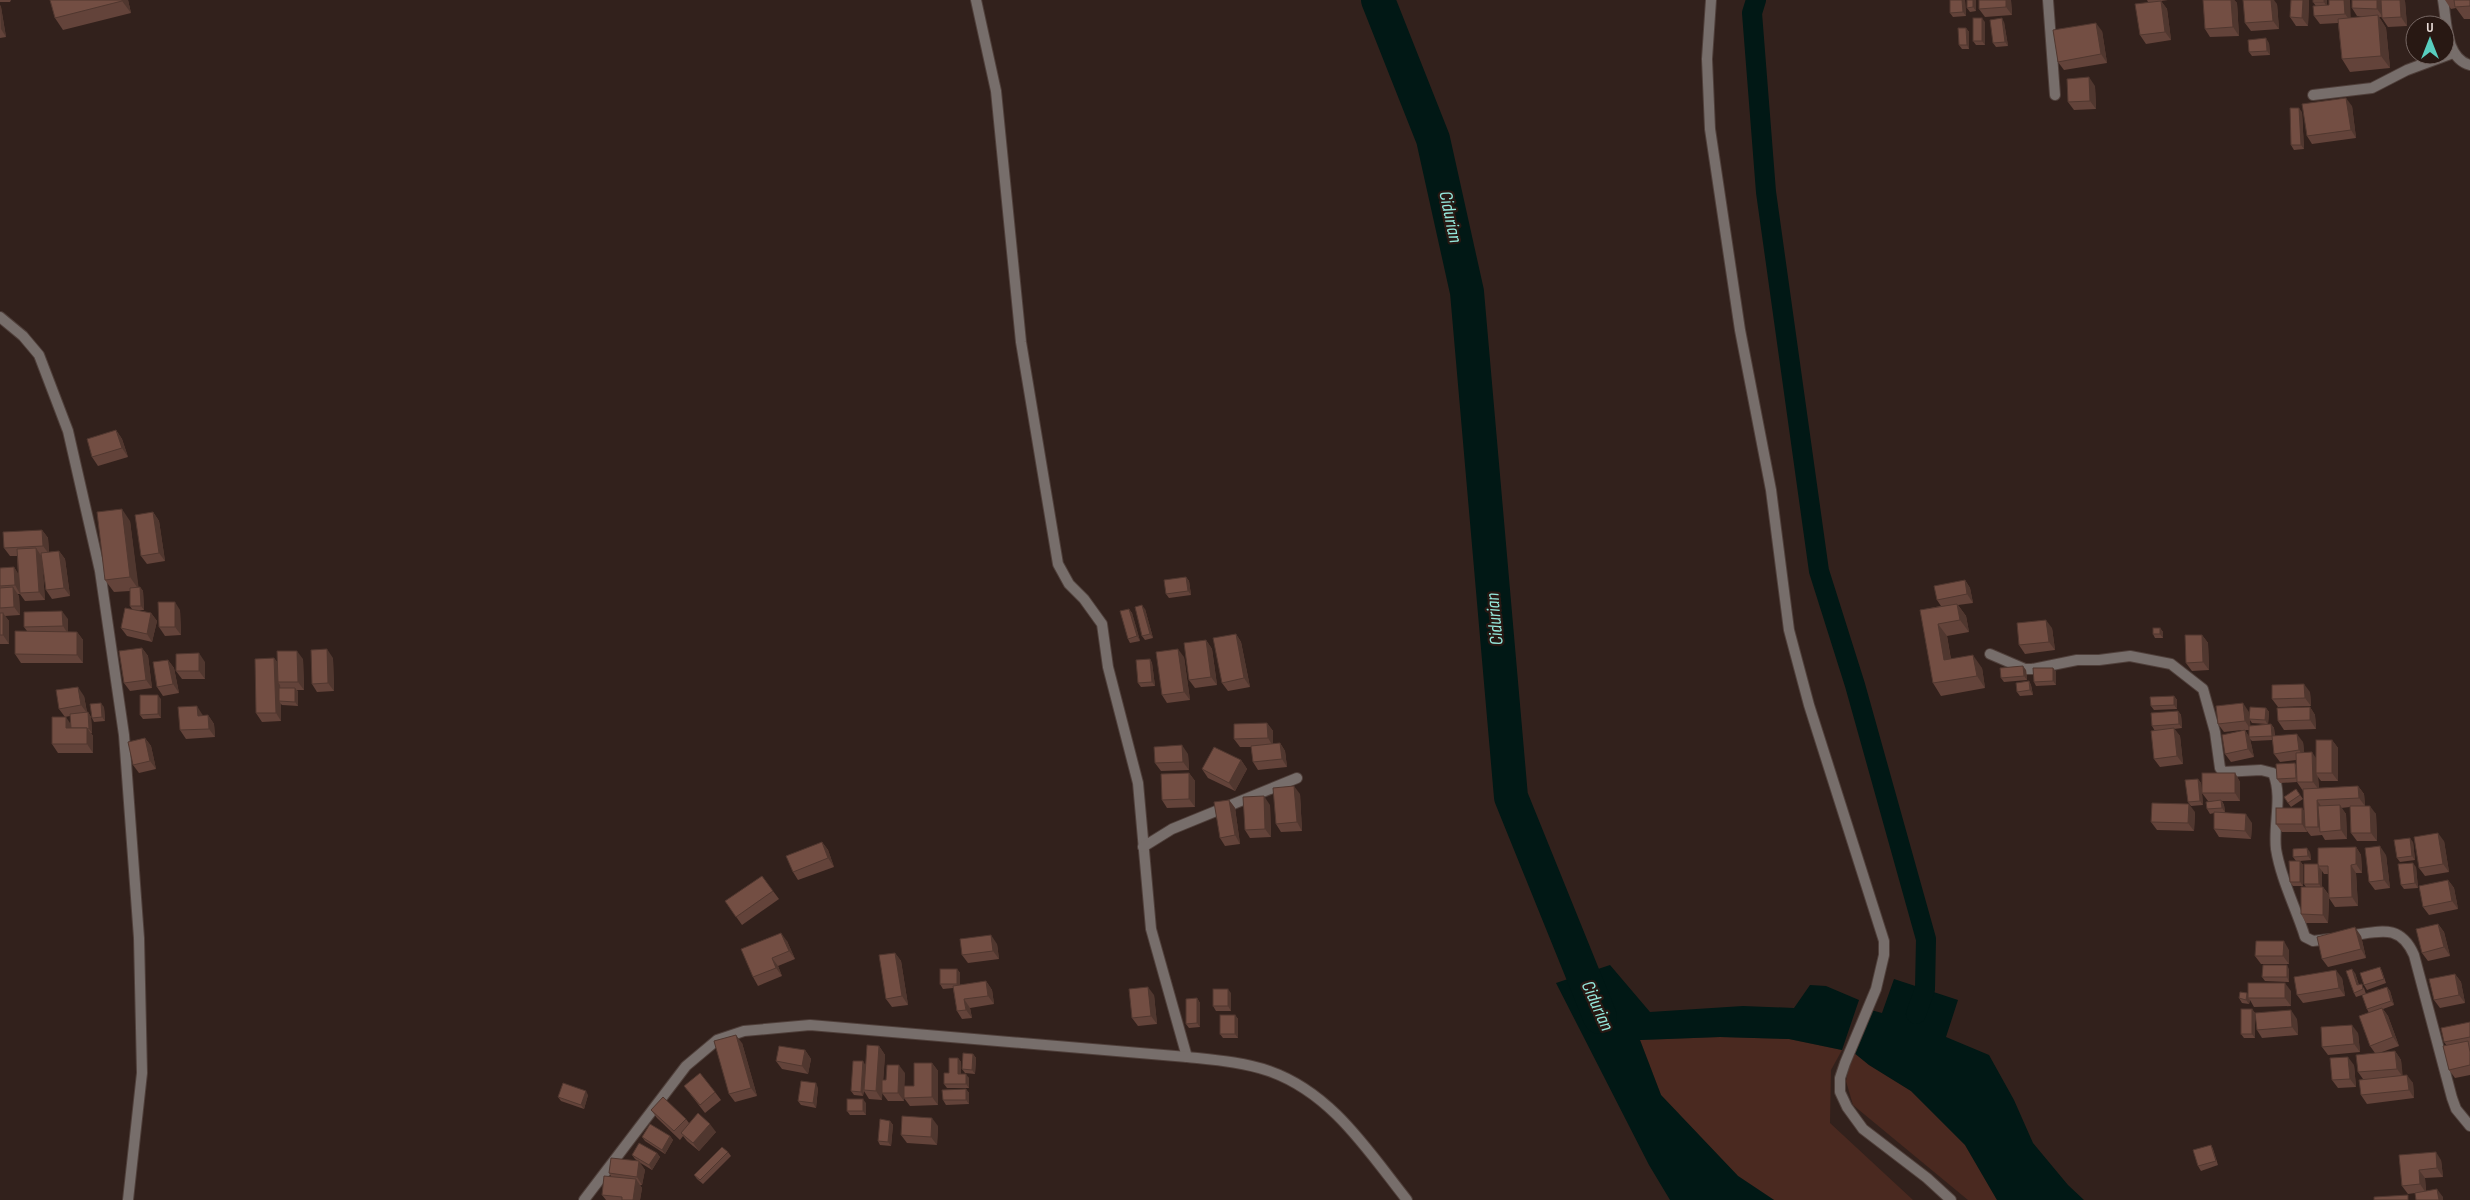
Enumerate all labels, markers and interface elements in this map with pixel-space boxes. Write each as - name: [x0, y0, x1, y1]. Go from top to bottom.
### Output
- north arrow: [2405, 15, 2455, 65]
- text: U: [2426, 19, 2434, 36]
- water label: Cidurian: [1433, 189, 1467, 245]
- water label: Cidurian: [1481, 592, 1509, 646]
- water label: Cidurian: [1576, 977, 1618, 1035]

